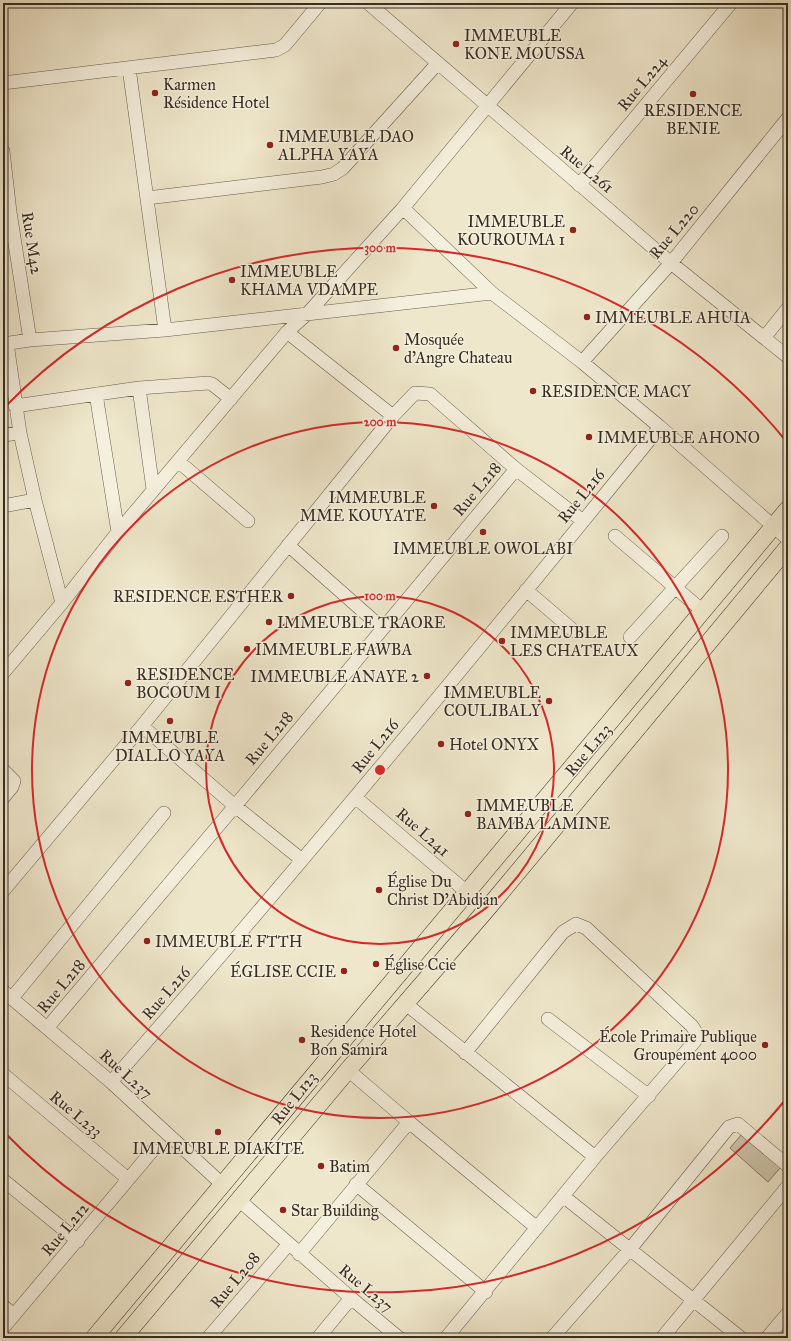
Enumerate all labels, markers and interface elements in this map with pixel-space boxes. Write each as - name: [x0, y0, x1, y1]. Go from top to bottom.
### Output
- place label: IMMEUBLE KONE MOUSSA: [464, 26, 586, 63]
- marker: IMMEUBLE KONE MOUSSA: [451, 39, 461, 49]
- street label: Rue L224: [613, 51, 671, 114]
- place label: Karmen Résidence Hotel: [163, 75, 270, 112]
- marker: Karmen Résidence Hotel: [150, 88, 160, 98]
- marker: RESIDENCE BENIE: [688, 89, 698, 99]
- place label: RESIDENCE BENIE: [644, 101, 742, 138]
- place label: IMMEUBLE DAO ALPHA YAYA: [277, 127, 414, 164]
- marker: IMMEUBLE DAO ALPHA YAYA: [265, 140, 275, 150]
- street label: Rue L261: [556, 141, 618, 197]
- street label: Rue L220: [645, 199, 703, 263]
- street label: Rue M42: [18, 210, 46, 276]
- place label: IMMEUBLE KOUROUMA 1: [457, 212, 565, 249]
- marker: IMMEUBLE KOUROUMA 1: [568, 225, 578, 235]
- text: 300 m: [364, 241, 397, 256]
- place label: IMMEUBLE KHAMA VDAMPE: [240, 262, 378, 299]
- marker: IMMEUBLE KHAMA VDAMPE: [227, 275, 237, 285]
- place label: IMMEUBLE AHUIA: [595, 308, 751, 327]
- marker: IMMEUBLE AHUIA: [582, 312, 592, 322]
- place label: Mosquée d'Angre Chateau: [404, 330, 513, 368]
- marker: Mosquée d'Angre Chateau: [391, 343, 401, 353]
- place label: RESIDENCE MACY: [541, 382, 692, 401]
- marker: RESIDENCE MACY: [528, 386, 538, 396]
- text: 200 m: [364, 415, 397, 429]
- place label: IMMEUBLE AHONO: [597, 428, 760, 447]
- marker: IMMEUBLE AHONO: [584, 432, 594, 442]
- street label: Rue L218: [449, 458, 505, 520]
- street label: Rue L216: [553, 465, 609, 527]
- place label: IMMEUBLE MME KOUYATE: [300, 488, 426, 525]
- marker: IMMEUBLE MME KOUYATE: [429, 501, 439, 511]
- marker: IMMEUBLE OWOLABI: [478, 527, 488, 537]
- place label: IMMEUBLE OWOLABI: [393, 539, 573, 558]
- place label: RESIDENCE ESTHER: [113, 587, 284, 606]
- text: 100 m: [364, 589, 397, 603]
- marker: RESIDENCE ESTHER: [286, 591, 296, 601]
- place label: IMMEUBLE TRAORE: [277, 613, 445, 632]
- marker: IMMEUBLE TRAORE: [264, 617, 274, 627]
- place label: IMMEUBLE LES CHATEAUX: [510, 623, 639, 660]
- marker: IMMEUBLE LES CHATEAUX: [497, 636, 507, 646]
- place label: IMMEUBLE FAWBA: [255, 640, 412, 659]
- marker: IMMEUBLE FAWBA: [242, 644, 252, 654]
- place label: RESIDENCE BOCOUM I: [136, 665, 234, 702]
- place label: IMMEUBLE ANAYE 2: [250, 667, 419, 686]
- marker: IMMEUBLE ANAYE 2: [422, 671, 432, 681]
- marker: RESIDENCE BOCOUM I: [123, 678, 133, 688]
- place label: IMMEUBLE COULIBALY: [443, 683, 542, 720]
- marker: IMMEUBLE COULIBALY: [544, 696, 554, 706]
- street label: Rue L218: [241, 707, 297, 769]
- street label: Rue L216: [347, 715, 403, 777]
- marker: IMMEUBLE DIALLO YAYA: [165, 716, 175, 726]
- street label: Rue L123: [561, 720, 615, 780]
- place label: IMMEUBLE DIALLO YAYA: [115, 728, 225, 765]
- place label: Hotel ONYX: [449, 735, 540, 754]
- marker: Hotel ONYX: [436, 739, 446, 749]
- centre of rings: [373, 763, 387, 777]
- place label: IMMEUBLE BAMBA LAMINE: [476, 796, 610, 833]
- street label: Rue L241: [392, 804, 454, 860]
- marker: IMMEUBLE BAMBA LAMINE: [463, 809, 473, 819]
- place label: Église Du Christ D'Abidjan: [387, 870, 499, 909]
- marker: Église Du Christ D'Abidjan: [374, 885, 384, 895]
- place label: IMMEUBLE FTTH: [155, 932, 303, 951]
- marker: IMMEUBLE FTTH: [142, 936, 152, 946]
- place label: Église Ccie: [384, 953, 457, 975]
- street label: Rue L218: [33, 955, 89, 1017]
- marker: Église Ccie: [371, 959, 381, 969]
- place label: ÉGLISE CCIE: [230, 960, 336, 981]
- street label: Rue L216: [138, 962, 195, 1023]
- marker: ÉGLISE CCIE: [339, 966, 349, 976]
- place label: Residence Hotel Bon Samira: [310, 1022, 417, 1059]
- place label: École Primaire Publique Groupement 4000: [599, 1025, 757, 1064]
- marker: Residence Hotel Bon Samira: [297, 1035, 307, 1045]
- marker: École Primaire Publique Groupement 4000: [760, 1040, 770, 1050]
- street label: Rue L237: [96, 1045, 156, 1103]
- street label: Rue L123: [267, 1068, 321, 1128]
- street label: Rue L233: [46, 1087, 106, 1141]
- marker: IMMEUBLE DIAKITE: [213, 1127, 223, 1137]
- place label: IMMEUBLE DIAKITE: [132, 1139, 304, 1158]
- place label: Batim: [329, 1157, 370, 1176]
- marker: Batim: [316, 1161, 326, 1171]
- street label: Rue L212: [37, 1198, 93, 1259]
- place label: Star Building: [291, 1201, 379, 1221]
- marker: Star Building: [278, 1205, 288, 1215]
- street label: Rue L208: [206, 1248, 264, 1312]
- street label: Rue L237: [335, 1260, 397, 1316]

